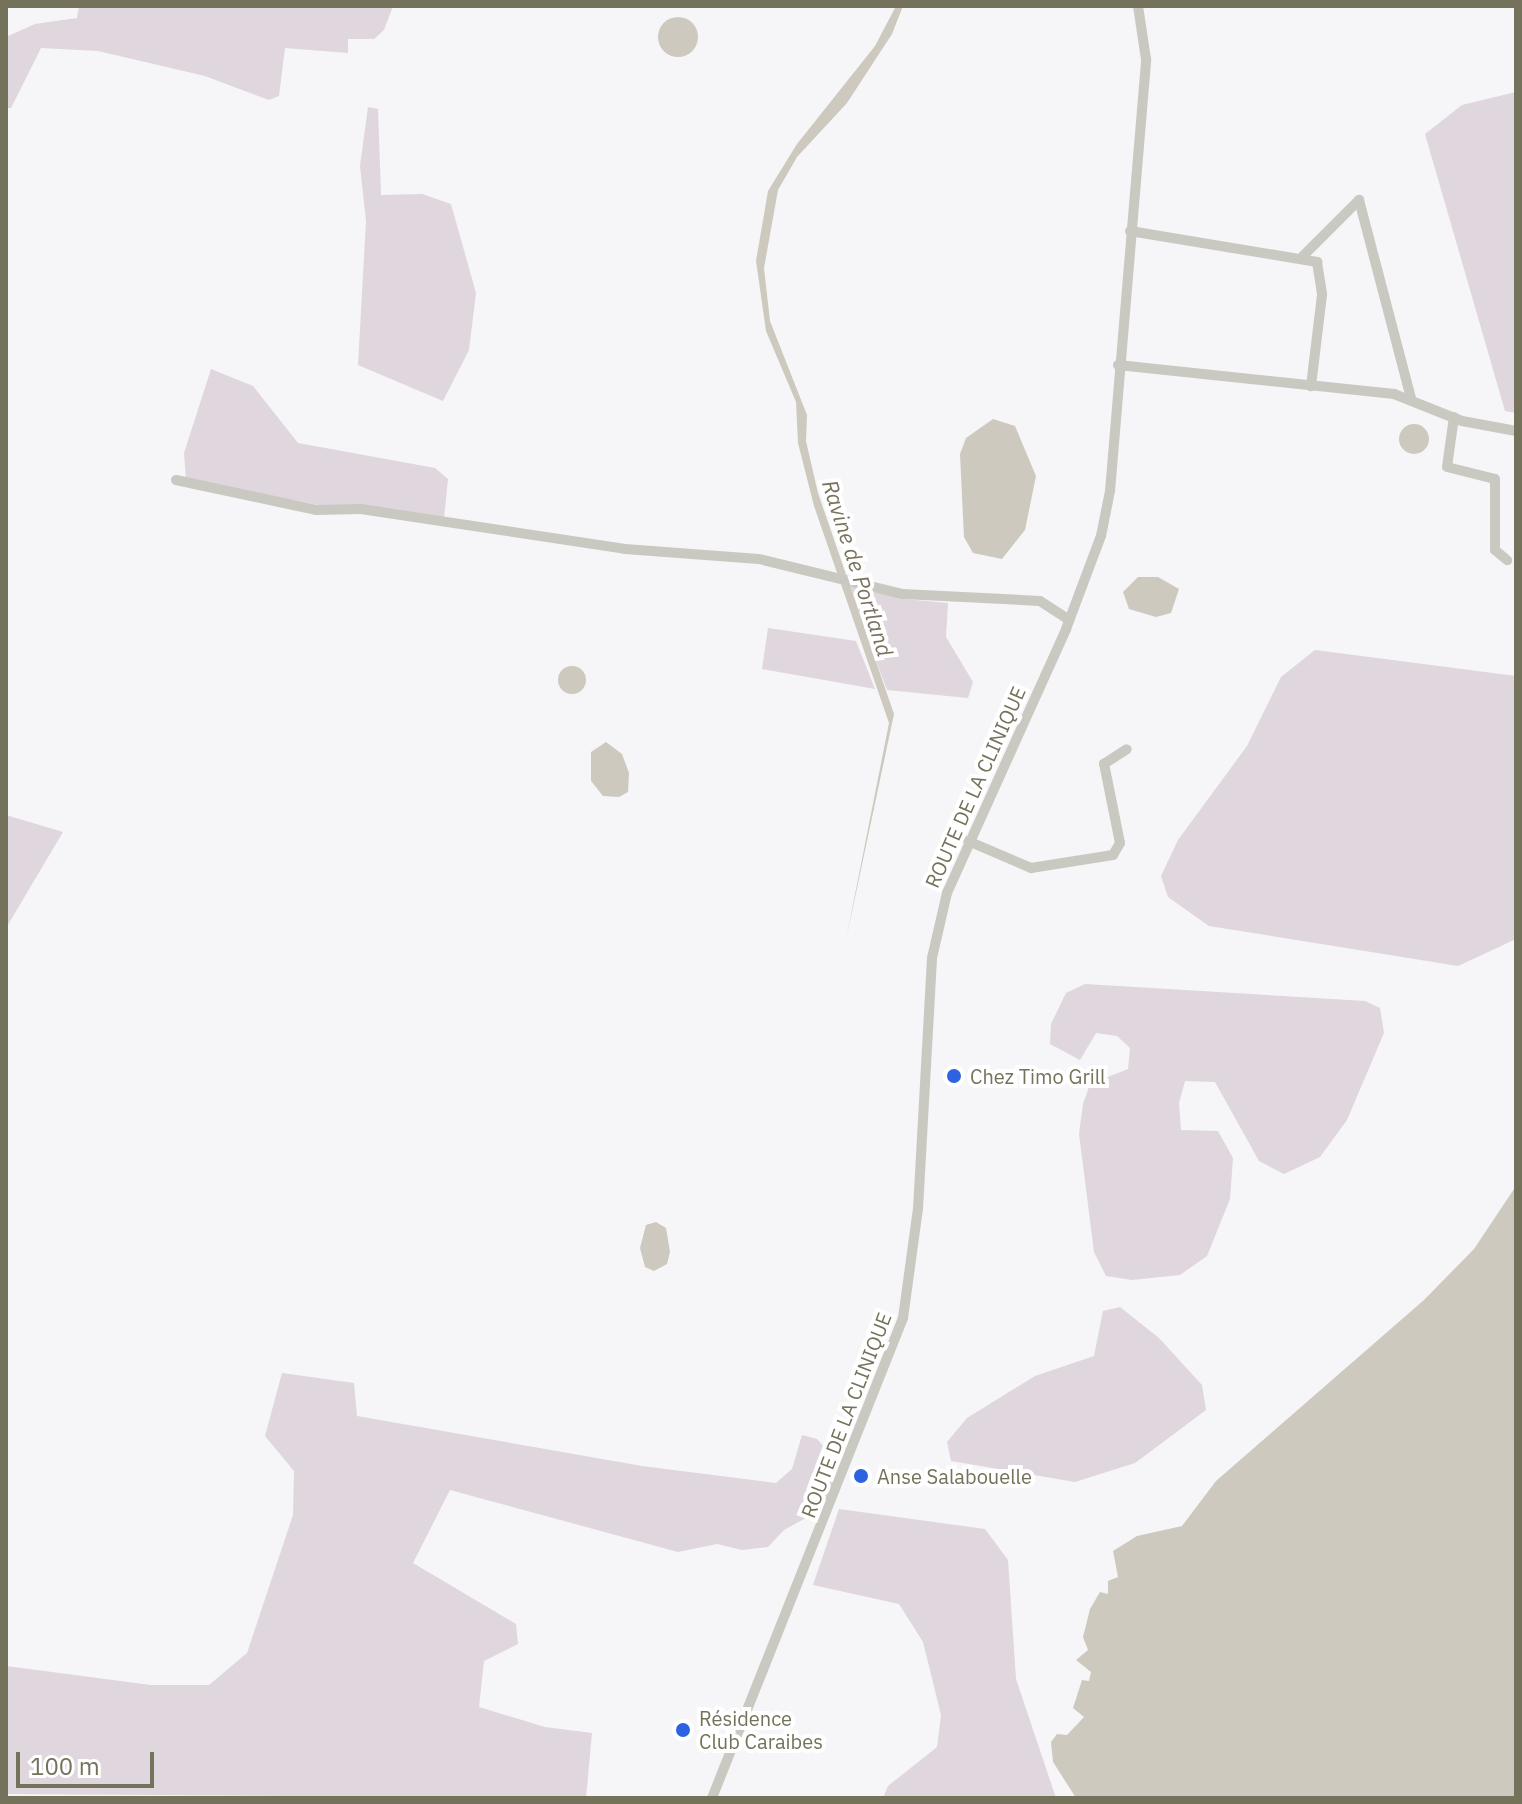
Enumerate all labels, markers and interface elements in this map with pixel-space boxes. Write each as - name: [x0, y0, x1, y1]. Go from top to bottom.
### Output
- water label: Ravine de Portland: [817, 476, 899, 660]
- street label: ROUTE DE LA CLINIQUE: [920, 683, 1030, 891]
- place label: Chez Timo Grill: [970, 1064, 1105, 1088]
- marker: Chez Timo Grill: [945, 1067, 963, 1085]
- street label: ROUTE DE LA CLINIQUE: [796, 1309, 896, 1521]
- place label: Anse Salabouelle: [877, 1464, 1032, 1488]
- marker: Anse Salabouelle: [852, 1467, 870, 1485]
- place label: Résidence Club Caraibes: [699, 1706, 823, 1753]
- marker: Résidence Club Caraibes: [674, 1721, 692, 1739]
- scale bar: [20, 1736, 158, 1786]
- text: 100 m: [30, 1750, 100, 1782]

